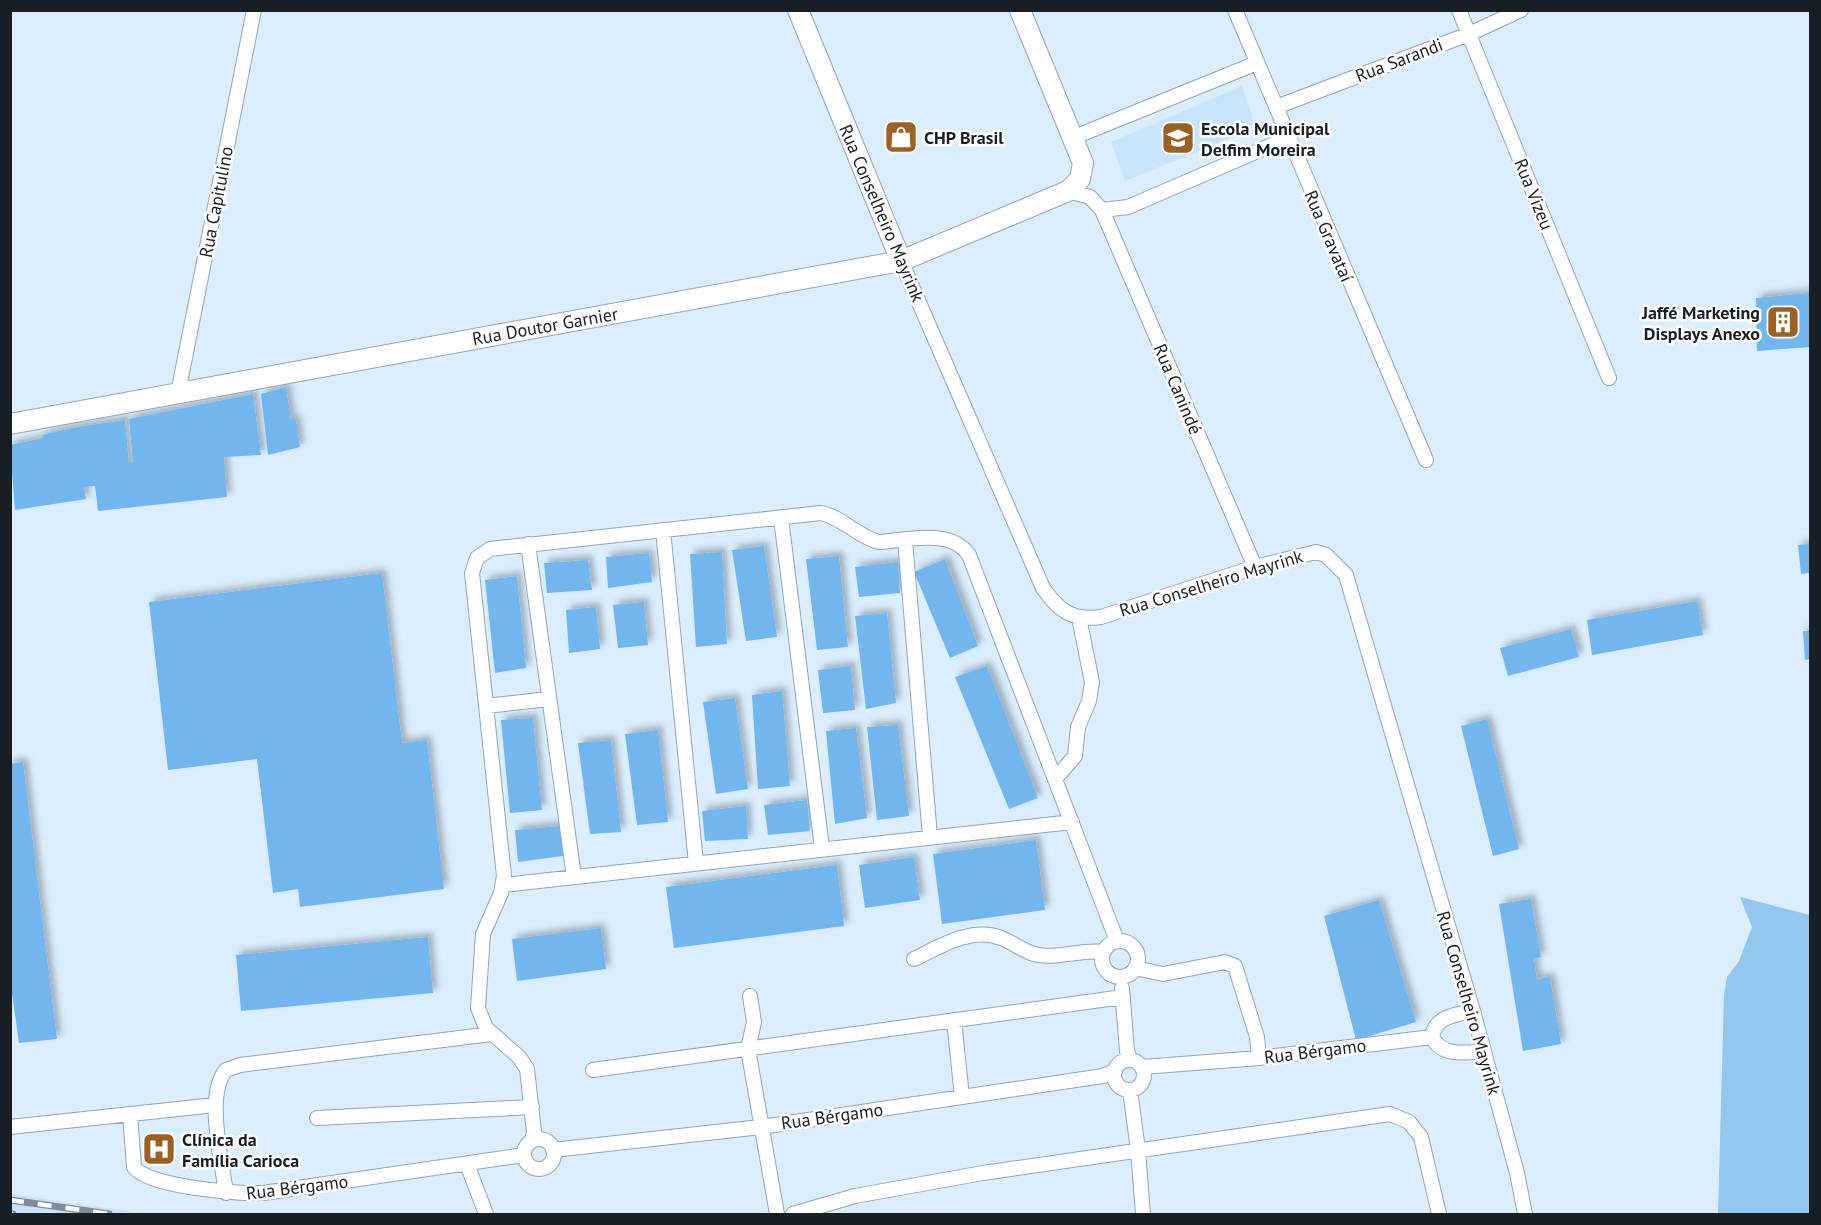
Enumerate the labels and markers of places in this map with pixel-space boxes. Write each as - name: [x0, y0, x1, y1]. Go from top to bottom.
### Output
- place label: Escola Municipal Delfim Moreira: [1201, 117, 1330, 161]
- shop icon: CHP Brasil: [883, 119, 919, 155]
- school or university icon: Escola Municipal Delfim Moreira: [1160, 120, 1196, 156]
- place label: CHP Brasil: [924, 126, 1004, 149]
- place label: Jaffé Marketing Displays Anexo: [1641, 301, 1760, 345]
- building icon: Jaffé Marketing Displays Anexo: [1765, 304, 1801, 340]
- place label: Clínica da Família Carioca: [182, 1128, 299, 1172]
- hospital icon: Clínica da Família Carioca: [141, 1131, 177, 1167]

